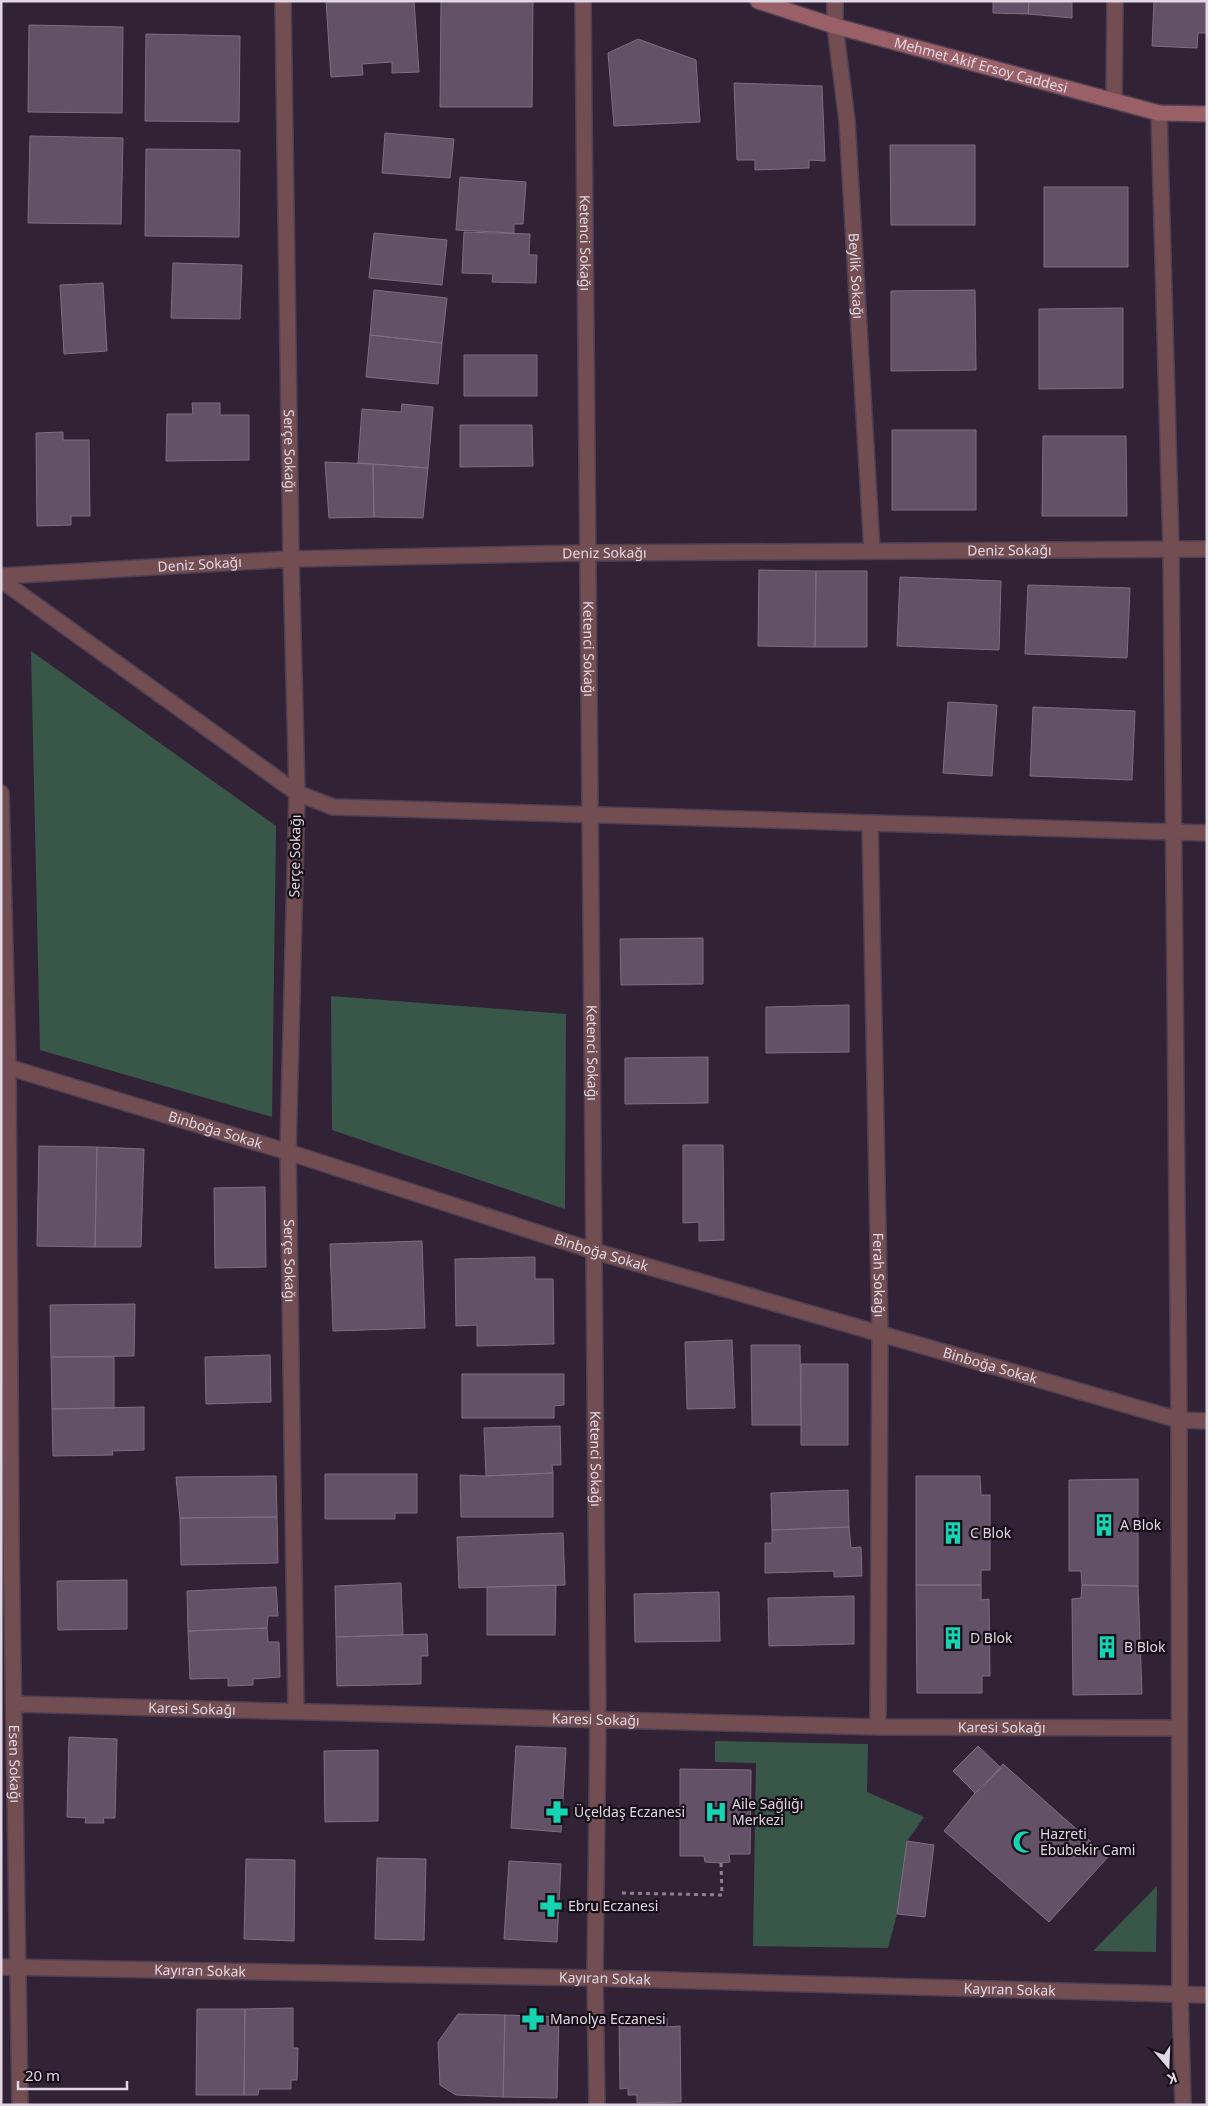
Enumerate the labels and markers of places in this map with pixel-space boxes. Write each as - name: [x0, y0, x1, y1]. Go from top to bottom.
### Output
- building icon: A Blok: [1091, 1512, 1117, 1538]
- place label: A Blok: [1120, 1515, 1162, 1534]
- building icon: C Blok: [940, 1520, 966, 1546]
- place label: C Blok: [970, 1523, 1012, 1542]
- building icon: D Blok: [940, 1625, 966, 1651]
- place label: D Blok: [970, 1628, 1013, 1647]
- building icon: B Blok: [1094, 1634, 1120, 1660]
- place label: B Blok: [1124, 1637, 1166, 1656]
- place label: Aile Sağlığı Merkezi: [732, 1794, 803, 1829]
- pharmacy icon: Üçeldaş Eczanesi: [544, 1799, 570, 1825]
- hospital icon: Aile Sağlığı Merkezi: [703, 1799, 729, 1825]
- place label: Üçeldaş Eczanesi: [574, 1802, 685, 1821]
- place label: Hazreti Ebubekir Cami: [1040, 1824, 1135, 1859]
- mosque icon: Hazreti Ebubekir Cami: [1011, 1829, 1037, 1855]
- pharmacy icon: Ebru Eczanesi: [538, 1893, 564, 1919]
- place label: Ebru Eczanesi: [568, 1896, 658, 1915]
- pharmacy icon: Manolya Eczanesi: [520, 2006, 546, 2032]
- place label: Manolya Eczanesi: [550, 2009, 666, 2028]

